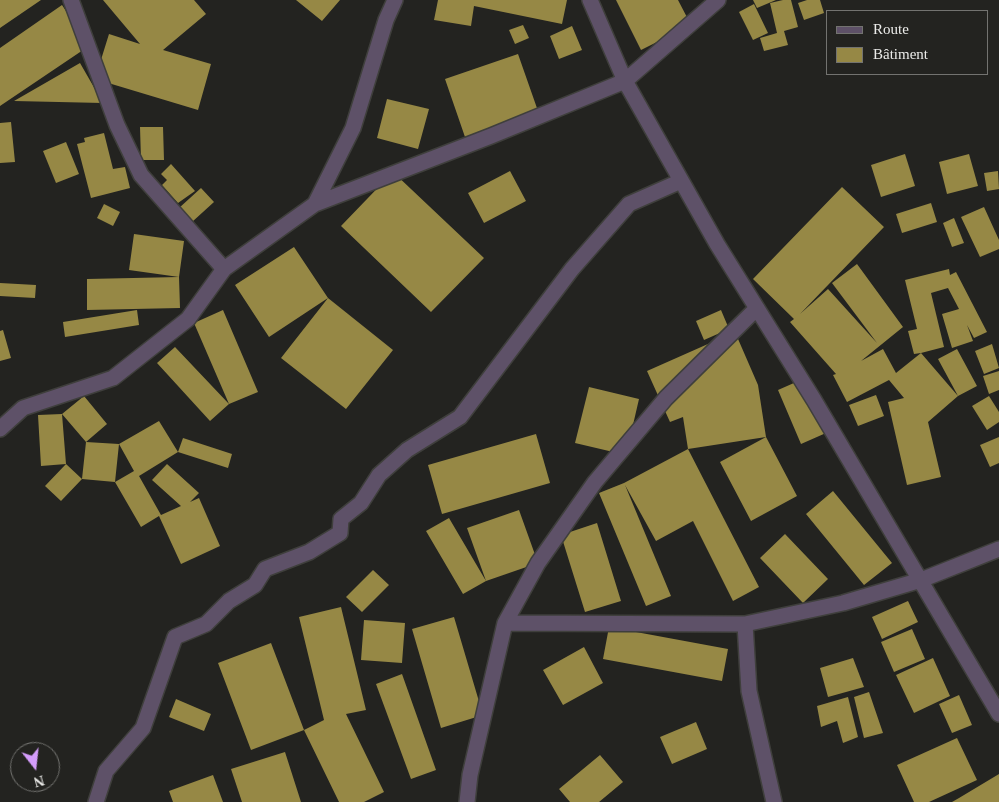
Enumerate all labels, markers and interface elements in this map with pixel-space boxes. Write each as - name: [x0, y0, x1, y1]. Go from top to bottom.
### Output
- legend: [826, 10, 989, 75]
- text: Route: [873, 21, 909, 37]
- text: Bâtiment: [873, 46, 928, 62]
- north arrow: [10, 742, 60, 792]
- text: N: [32, 772, 46, 790]

